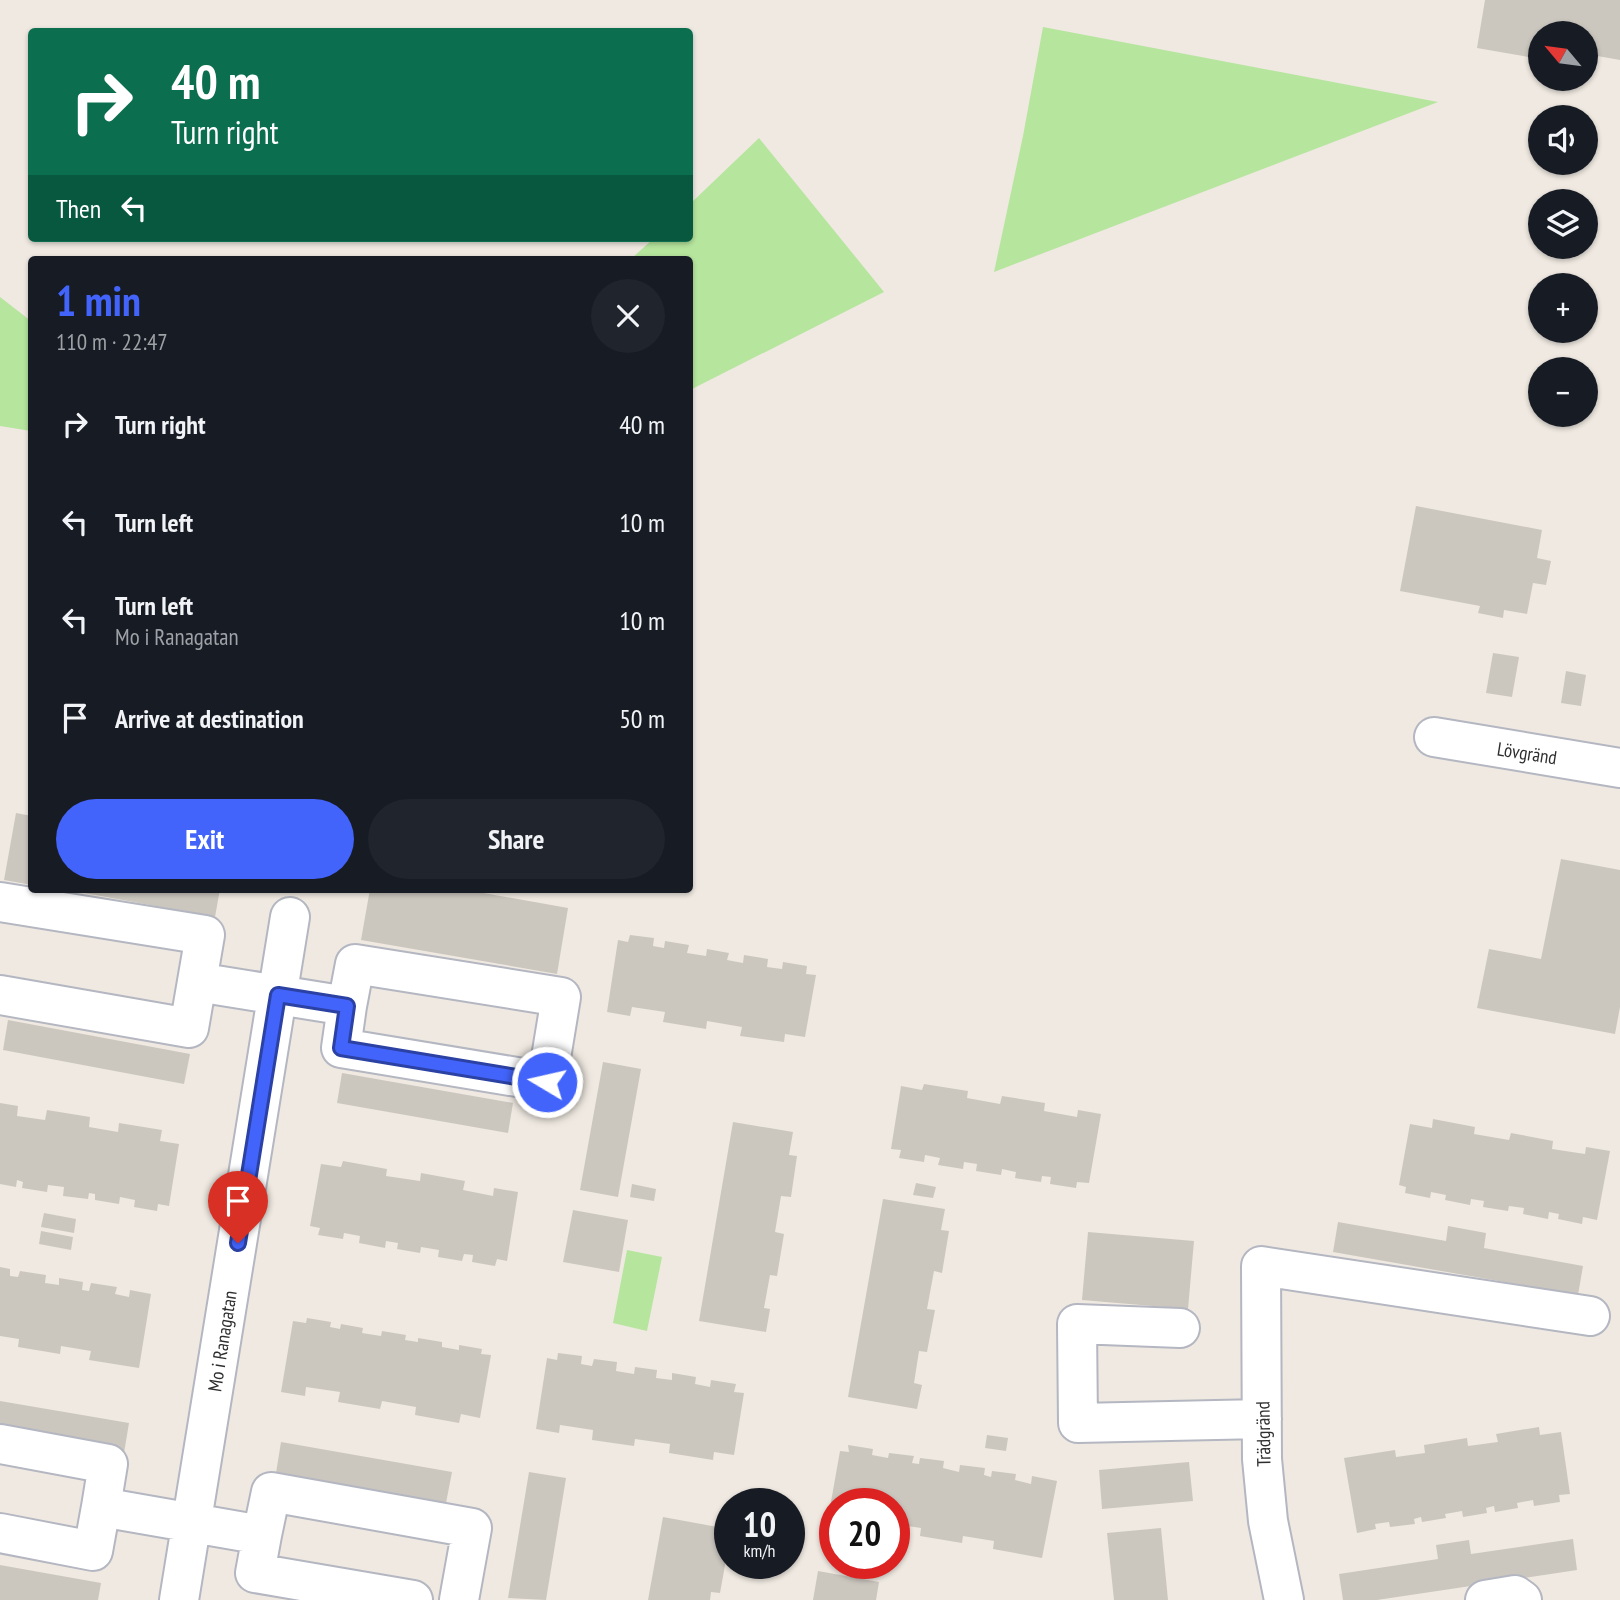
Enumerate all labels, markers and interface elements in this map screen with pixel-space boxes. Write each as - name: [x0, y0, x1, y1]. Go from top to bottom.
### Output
- north arrow: [1528, 21, 1598, 91]
- map controls: [1528, 21, 1598, 427]
- text: 40 m: [171, 49, 260, 113]
- icon: right: [56, 56, 147, 147]
- button: sound: [1528, 105, 1598, 175]
- text: Turn right: [171, 111, 279, 153]
- icon: left: [115, 189, 153, 227]
- button: layers: [1528, 189, 1598, 259]
- text: Then: [56, 192, 101, 225]
- text: 1 min: [56, 273, 141, 328]
- button: +: [1528, 273, 1598, 343]
- button: close: [591, 279, 665, 353]
- text: 110 m · 22:47: [56, 327, 168, 356]
- button: −: [1528, 357, 1598, 427]
- icon: right: [56, 405, 94, 443]
- text: Turn right: [115, 408, 206, 441]
- text: 40 m: [619, 408, 665, 441]
- icon: left: [56, 503, 94, 541]
- text: Turn left: [115, 506, 193, 539]
- text: 10 m: [619, 506, 665, 539]
- text: Turn left: [115, 589, 193, 622]
- icon: left: [56, 601, 94, 639]
- text: 10 m: [619, 604, 665, 637]
- text: Mo i Ranagatan: [115, 622, 239, 651]
- icon: arrive: [56, 699, 94, 737]
- text: Arrive at destination: [115, 702, 304, 735]
- text: 50 m: [619, 702, 665, 735]
- street label: Lövgränd: [1495, 736, 1559, 770]
- button: Exit: [56, 799, 354, 879]
- button: Share: [368, 799, 665, 879]
- position arrow: [510, 1045, 584, 1119]
- pin: [208, 1171, 268, 1243]
- icon: arrive: [219, 1182, 257, 1220]
- street label: Mo i Ranagatan: [202, 1289, 242, 1393]
- street label: Trädgränd: [1250, 1401, 1276, 1467]
- speed limit sign: 20: [819, 1488, 910, 1579]
- text: 10: [743, 1501, 776, 1547]
- text: km/h: [744, 1539, 775, 1562]

